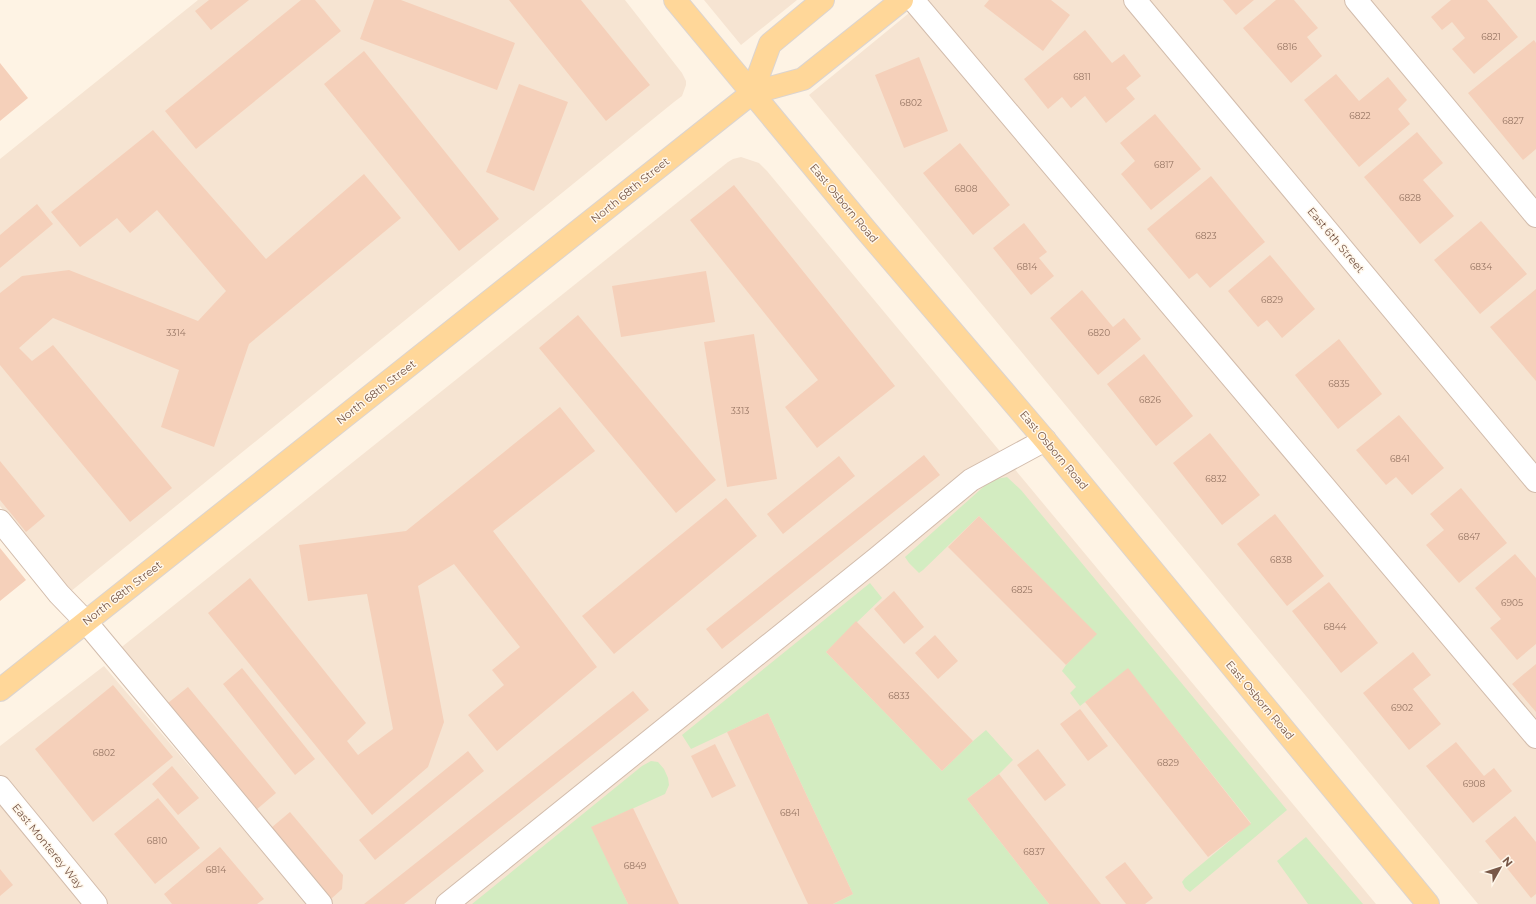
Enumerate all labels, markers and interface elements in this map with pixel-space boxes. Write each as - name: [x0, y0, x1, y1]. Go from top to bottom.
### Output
- house number: 6821: [1481, 31, 1501, 42]
- house number: 6816: [1277, 41, 1297, 52]
- house number: 6811: [1073, 71, 1091, 82]
- house number: 6802: [900, 97, 922, 108]
- house number: 6822: [1349, 110, 1371, 121]
- house number: 6827: [1502, 115, 1524, 126]
- street label: North 68th Street: [588, 154, 672, 226]
- house number: 6817: [1154, 159, 1174, 170]
- street label: East Osborn Road: [807, 161, 881, 245]
- house number: 6808: [955, 183, 978, 194]
- house number: 6828: [1399, 192, 1421, 203]
- street label: East 6th Street: [1305, 204, 1368, 276]
- house number: 6823: [1195, 230, 1217, 241]
- house number: 6814: [1017, 261, 1037, 272]
- house number: 6834: [1470, 261, 1492, 272]
- house number: 6829: [1261, 294, 1283, 305]
- house number: 3314: [166, 327, 186, 338]
- house number: 6820: [1088, 327, 1110, 338]
- street label: North 68th Street: [333, 356, 419, 427]
- house number: 6835: [1328, 378, 1350, 389]
- house number: 6826: [1139, 394, 1161, 405]
- house number: 3313: [731, 405, 749, 416]
- street label: East Osborn Road: [1017, 408, 1091, 492]
- house number: 6841: [1390, 453, 1410, 464]
- house number: 6832: [1205, 473, 1227, 484]
- house number: 6847: [1458, 531, 1480, 542]
- house number: 6838: [1270, 554, 1292, 565]
- street label: North 68th Street: [79, 557, 165, 628]
- house number: 6825: [1011, 584, 1033, 595]
- house number: 6905: [1501, 597, 1523, 608]
- house number: 6844: [1323, 621, 1347, 632]
- street label: East Osborn Road: [1223, 658, 1297, 742]
- house number: 6833: [888, 690, 910, 701]
- house number: 6902: [1391, 702, 1413, 713]
- house number: 6802: [93, 747, 115, 758]
- house number: 6829: [1157, 757, 1179, 768]
- house number: 6908: [1463, 778, 1486, 789]
- street label: East Monterey Way: [9, 800, 87, 892]
- house number: 6841: [780, 807, 800, 818]
- house number: 6810: [147, 835, 167, 846]
- house number: 6837: [1023, 846, 1045, 857]
- north arrow: [1480, 848, 1520, 888]
- text: N: [1500, 854, 1516, 870]
- house number: 6849: [624, 860, 647, 871]
- house number: 6814: [206, 864, 226, 875]

